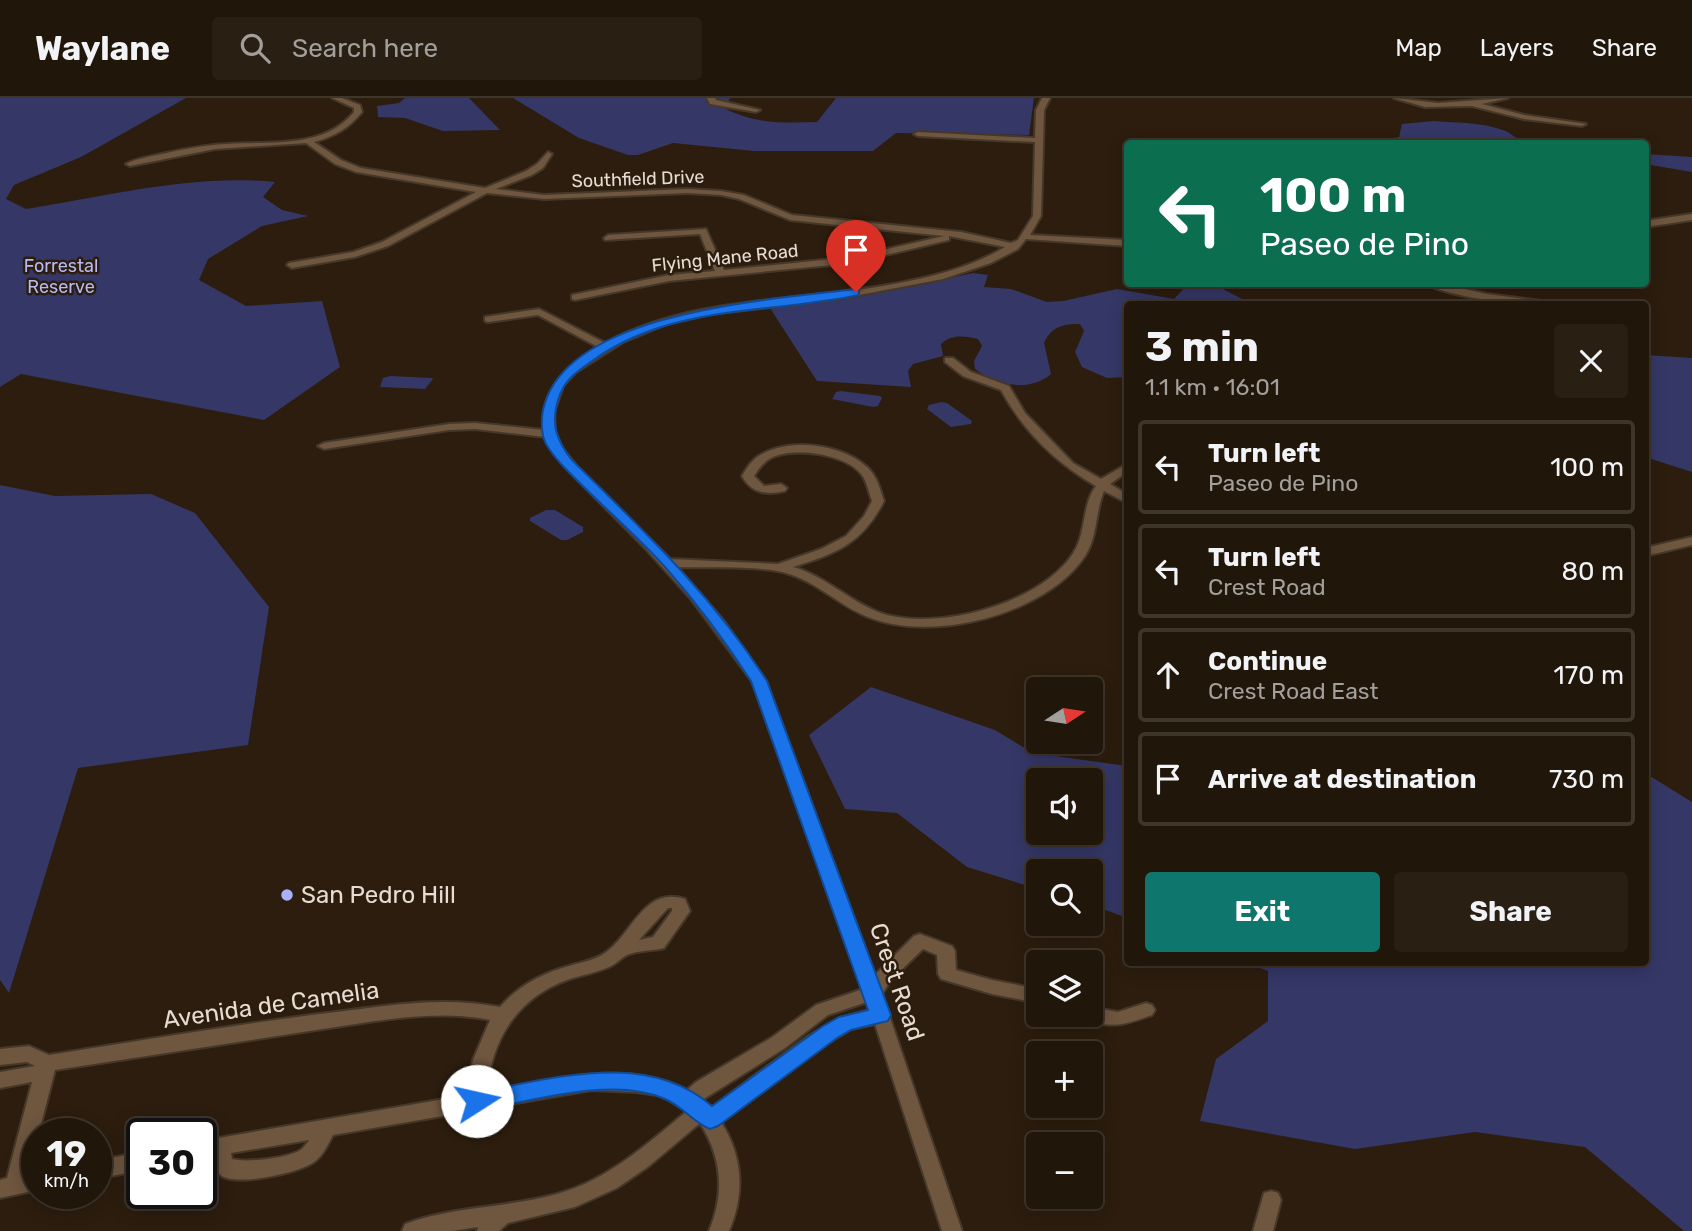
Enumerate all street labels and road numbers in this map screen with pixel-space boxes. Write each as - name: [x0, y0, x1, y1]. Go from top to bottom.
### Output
- street label: Southfield Drive: [571, 166, 705, 192]
- street label: Flying Mane Road: [650, 239, 800, 277]
- street label: Crest Road: [864, 919, 930, 1045]
- street label: Avenida de Camelia: [161, 976, 381, 1034]

